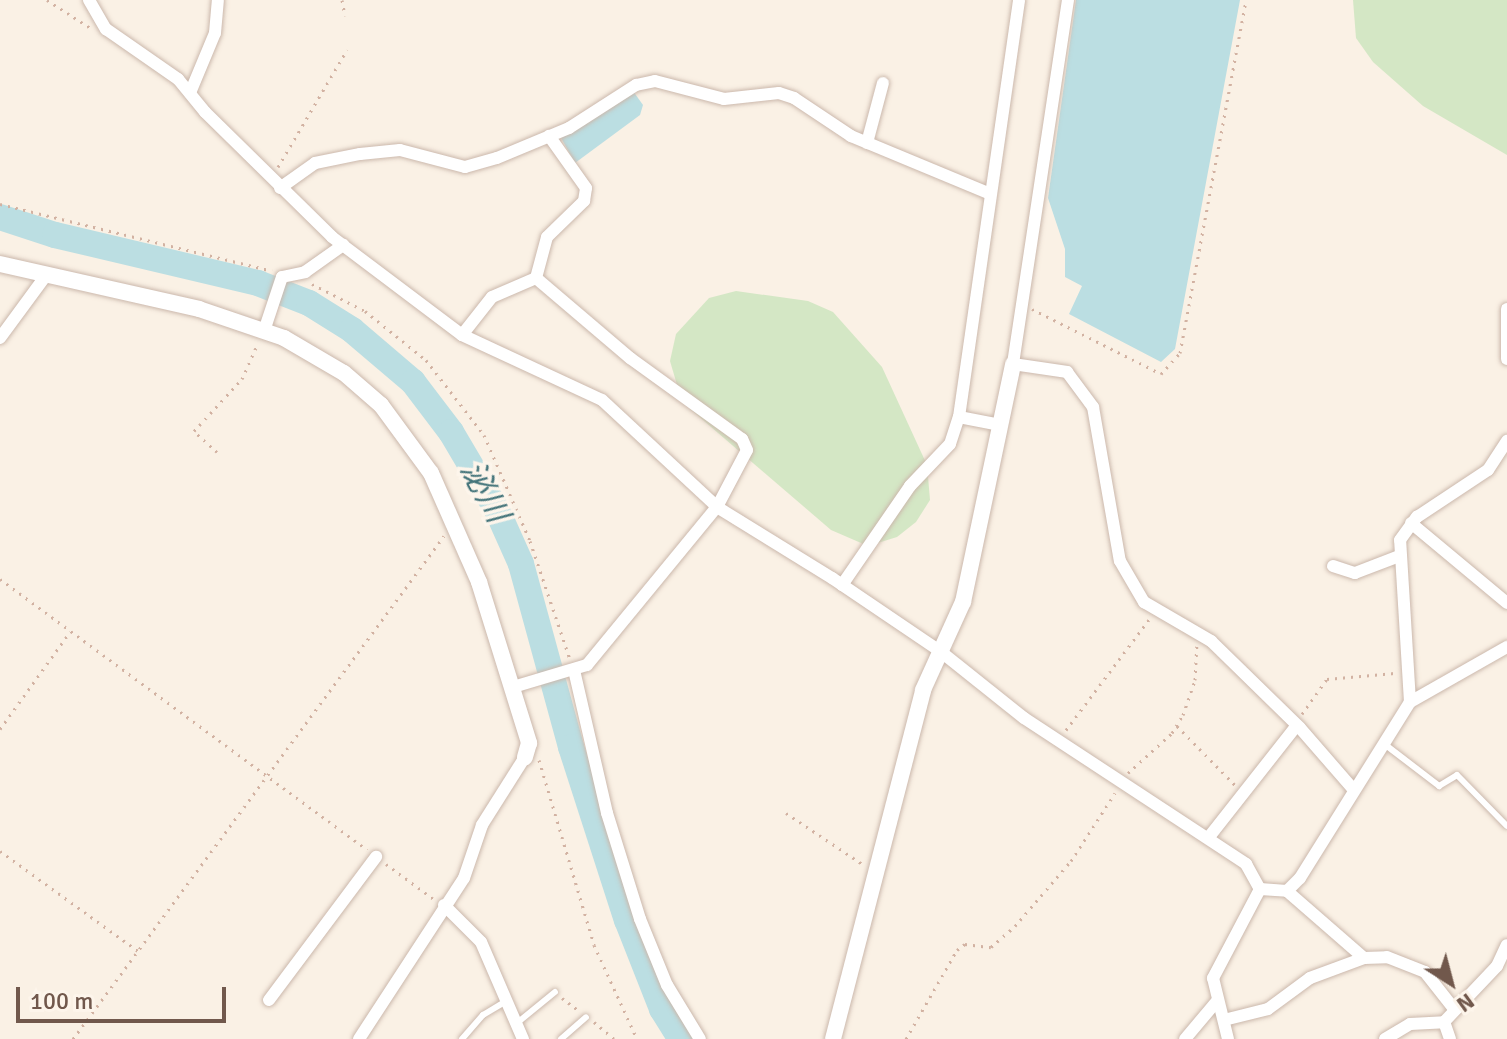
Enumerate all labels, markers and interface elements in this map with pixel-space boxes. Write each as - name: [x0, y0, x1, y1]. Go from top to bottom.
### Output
- water label: 泌川: [452, 455, 516, 529]
- north arrow: [1411, 943, 1491, 1023]
- scale bar: [20, 971, 230, 1021]
- text: 100 m: [30, 986, 93, 1016]
- text: N: [1451, 987, 1480, 1018]

